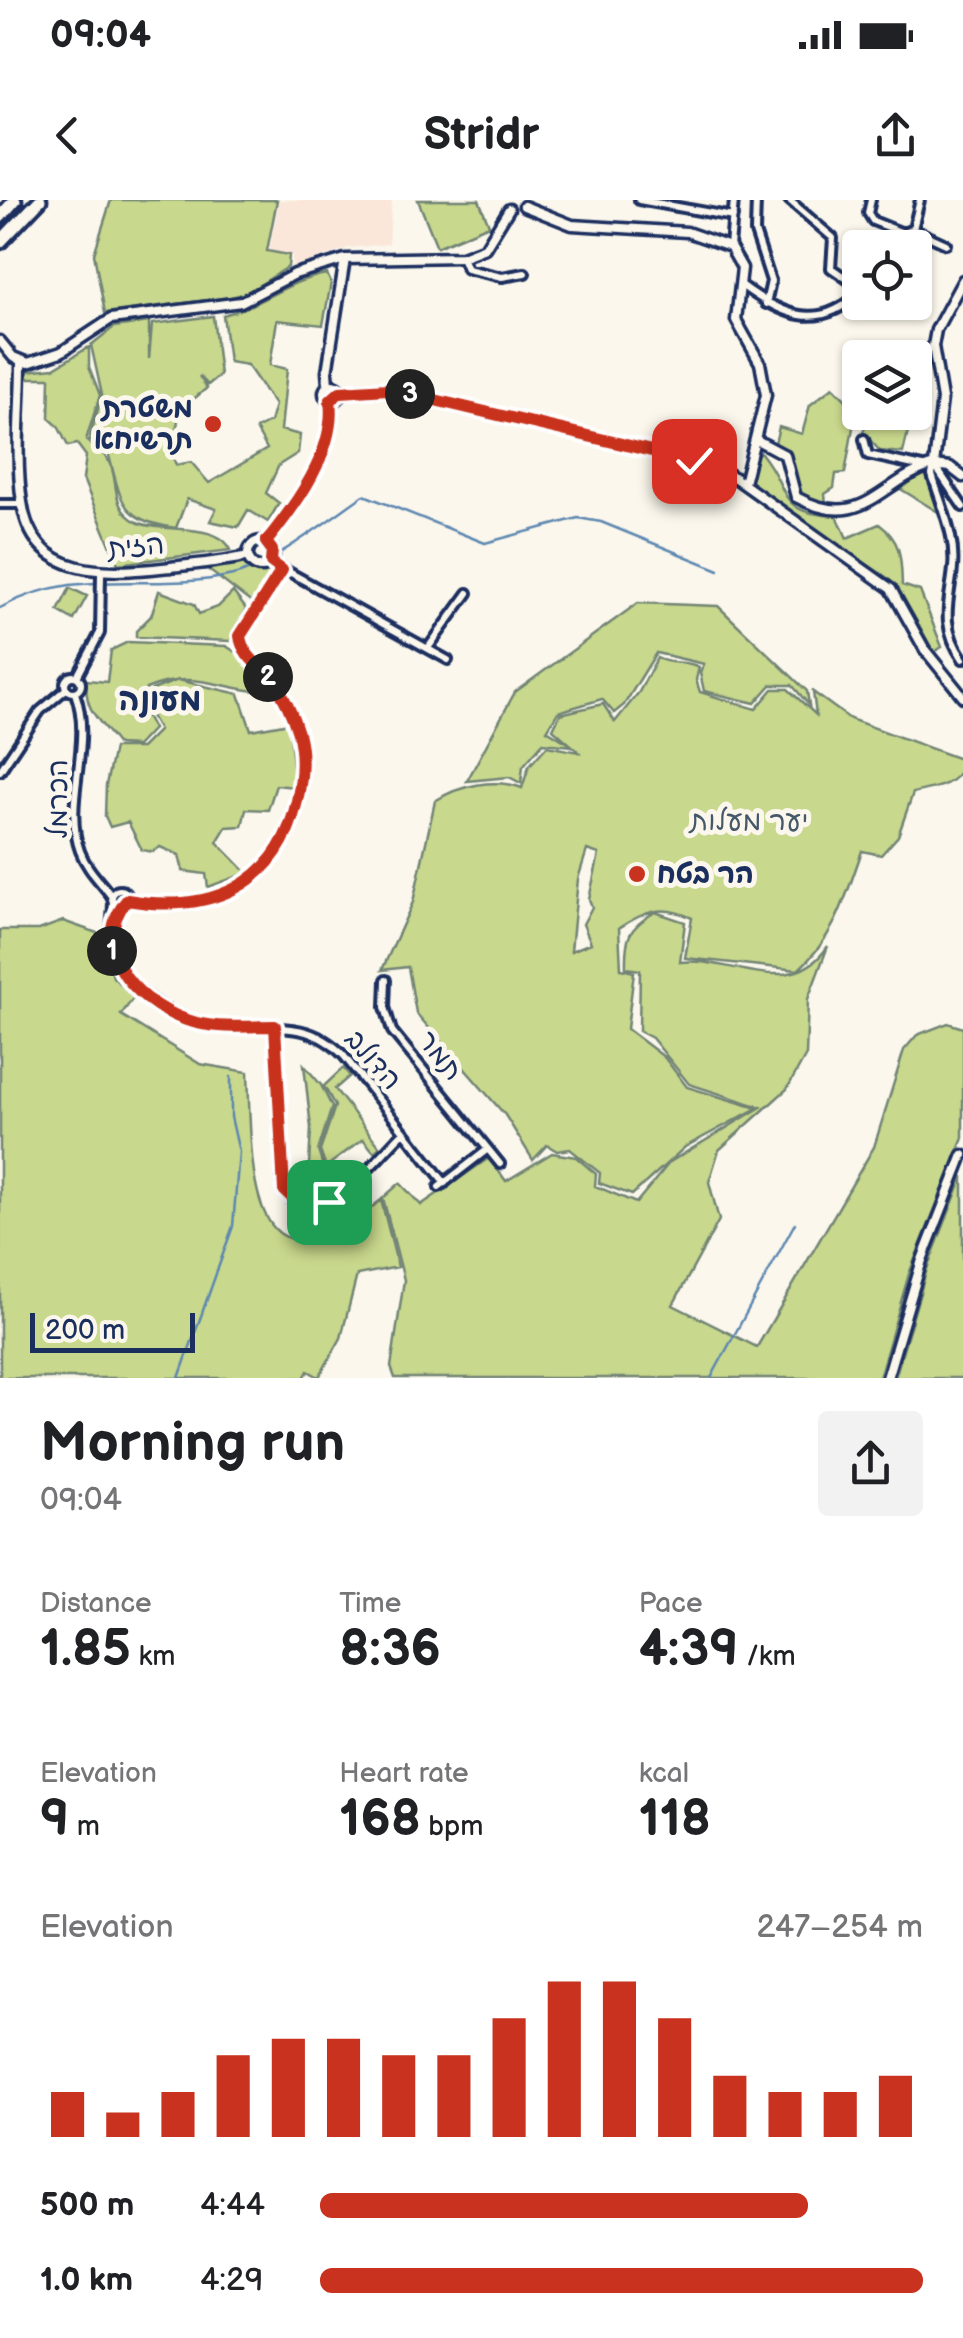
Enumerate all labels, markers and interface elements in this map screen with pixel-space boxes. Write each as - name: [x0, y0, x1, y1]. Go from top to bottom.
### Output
- text: 09:04: [50, 13, 151, 58]
- icon: back: [40, 108, 95, 163]
- text: Stridr: [424, 108, 539, 163]
- icon: share: [868, 108, 923, 163]
- map controls: [842, 230, 932, 430]
- button: locate: [842, 230, 932, 320]
- button: layers: [842, 340, 932, 430]
- pin: 3: [385, 369, 435, 419]
- text: 3: [402, 377, 418, 410]
- place label: משטרת תרשיחא: [94, 392, 193, 457]
- marker: משטרת תרשיחא: [202, 413, 224, 435]
- pin: [652, 419, 737, 504]
- icon: check: [667, 434, 722, 489]
- street label: הזית: [104, 528, 166, 566]
- pin: 2: [243, 652, 293, 702]
- text: 2: [260, 660, 276, 693]
- district label: מעונה: [118, 681, 202, 720]
- street label: הכרמל: [42, 759, 75, 839]
- park label: יער מעלות: [688, 805, 808, 838]
- place label: הר בטח: [657, 858, 754, 891]
- marker: הר בטח: [626, 863, 648, 885]
- pin: 1: [87, 926, 137, 976]
- text: 1: [106, 934, 118, 967]
- street label: הדולב: [338, 1023, 408, 1097]
- street label: תמר: [410, 1025, 470, 1087]
- pin: [287, 1160, 372, 1245]
- icon: arrive: [302, 1175, 357, 1230]
- scale bar: [30, 1308, 195, 1352]
- text: 200 m: [45, 1314, 125, 1347]
- text: Morning run: [40, 1410, 345, 1477]
- button: share: [818, 1411, 923, 1516]
- text: 09:04: [40, 1481, 122, 1520]
- text: Distance: [40, 1587, 152, 1620]
- text: Time: [339, 1587, 401, 1620]
- text: Pace: [639, 1587, 703, 1620]
- text: 1.85: [40, 1620, 131, 1680]
- text: 8:36: [339, 1620, 441, 1680]
- text: 4:39: [639, 1620, 739, 1680]
- text: km: [131, 1640, 175, 1673]
- text: /km: [739, 1640, 796, 1673]
- text: Elevation: [40, 1757, 157, 1790]
- text: Heart rate: [339, 1757, 469, 1790]
- text: kcal: [639, 1757, 689, 1790]
- text: 9: [40, 1790, 69, 1850]
- text: 168: [339, 1790, 421, 1850]
- text: 118: [639, 1790, 711, 1850]
- text: m: [69, 1810, 100, 1843]
- text: bpm: [421, 1810, 483, 1843]
- text: Elevation: [40, 1908, 173, 1947]
- text: 247–254 m: [756, 1908, 923, 1947]
- text: 500 m: [40, 2186, 134, 2225]
- text: 4:44: [200, 2186, 265, 2225]
- text: 1.0 km: [40, 2261, 133, 2300]
- text: 4:29: [200, 2261, 263, 2300]

